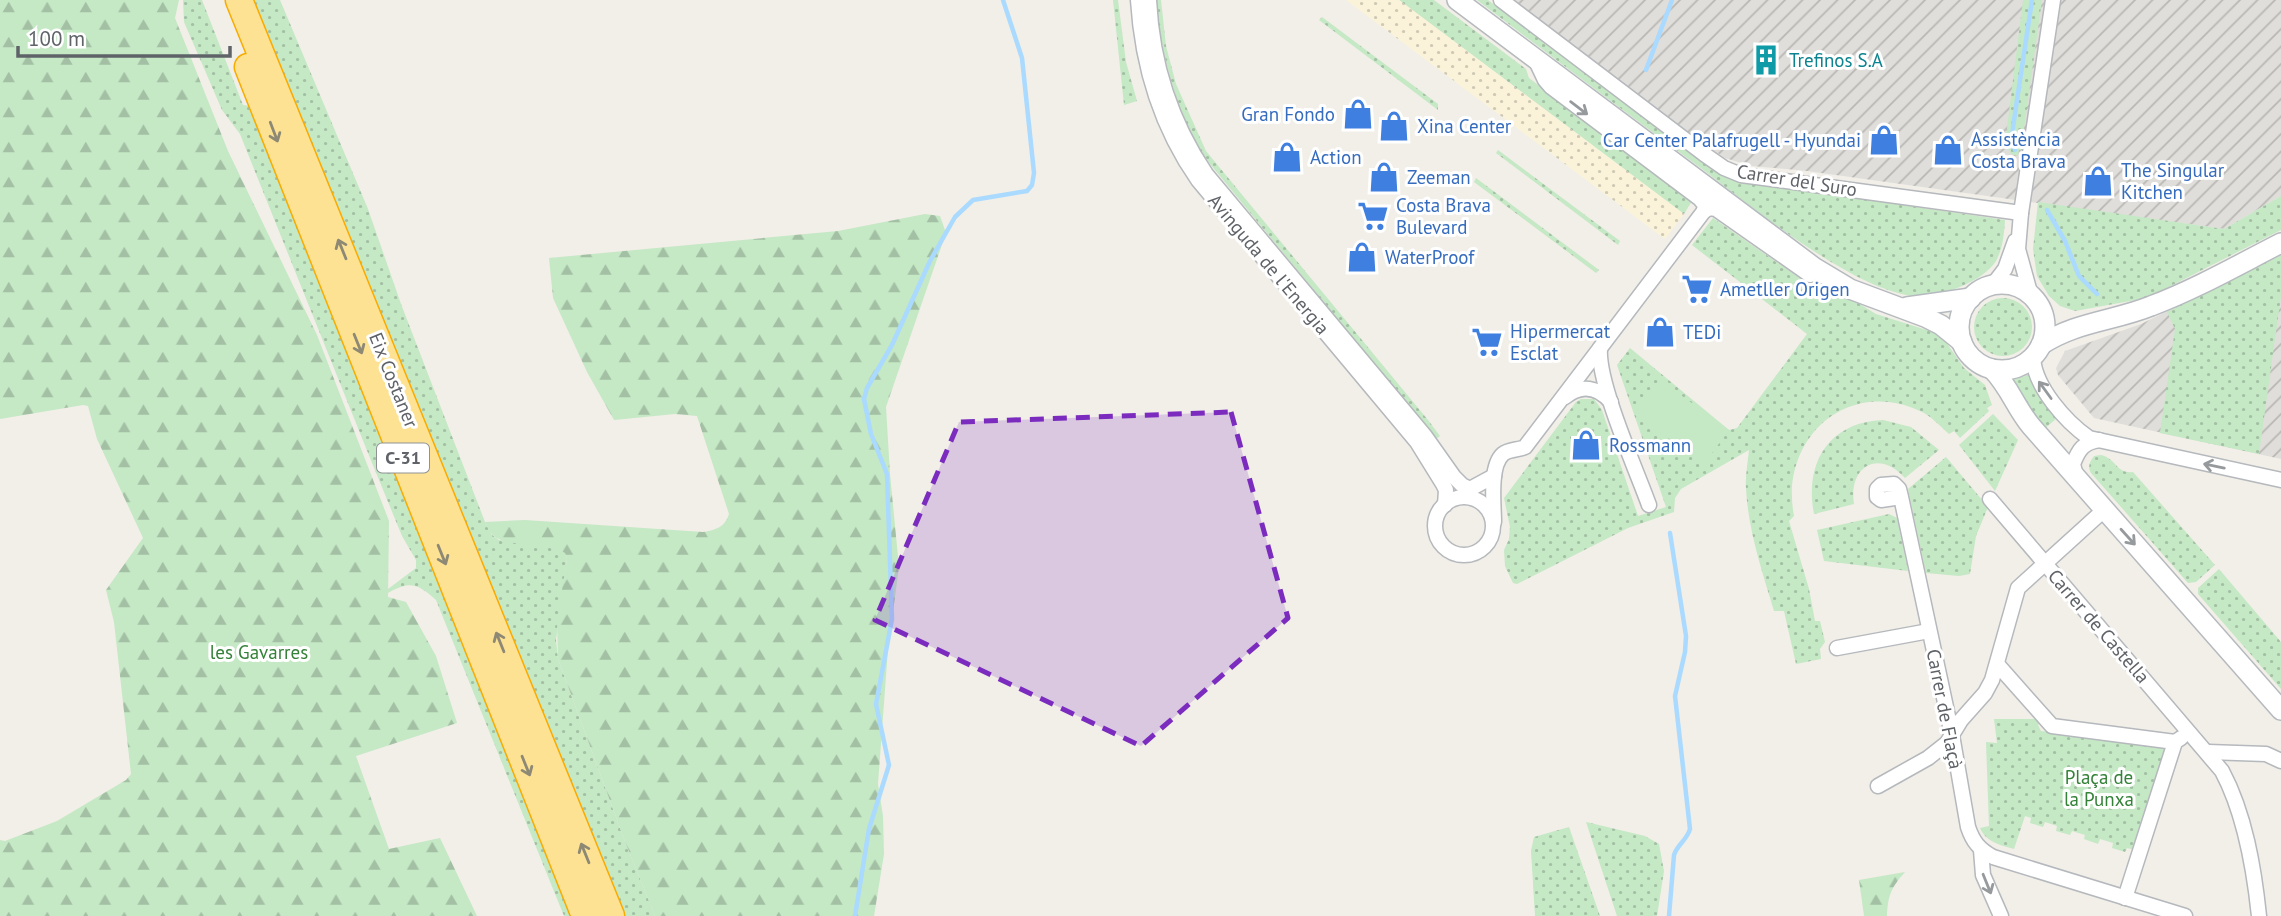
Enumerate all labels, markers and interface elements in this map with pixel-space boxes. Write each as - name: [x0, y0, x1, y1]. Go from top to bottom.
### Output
- scale bar: [18, 14, 229, 58]
- text: 100 m: [28, 25, 85, 52]
- building icon: Trefinos S.A: [1749, 43, 1783, 77]
- place label: Trefinos S.A: [1789, 48, 1883, 72]
- shop icon: Gran Fondo: [1341, 97, 1375, 131]
- one-way arrow: [1569, 100, 1588, 115]
- place label: Gran Fondo: [1241, 102, 1335, 126]
- shop icon: Xina Center: [1377, 109, 1411, 143]
- place label: Xina Center: [1417, 114, 1512, 138]
- one-way arrow: [268, 121, 281, 143]
- shop icon: Car Center Palafrugell - Hyundai: [1867, 123, 1901, 157]
- place label: Assistència Costa Brava: [1971, 127, 2066, 173]
- place label: Car Center Palafrugell - Hyundai: [1603, 128, 1861, 152]
- shop icon: Assistència Costa Brava: [1931, 133, 1965, 167]
- shop icon: Action: [1270, 140, 1304, 174]
- place label: Action: [1310, 145, 1362, 169]
- place label: The Singular Kitchen: [2121, 158, 2225, 204]
- street label: Carrer del Suro: [1735, 159, 1859, 201]
- shop icon: Zeeman: [1367, 160, 1401, 194]
- shop icon: The Singular Kitchen: [2081, 164, 2115, 198]
- place label: Zeeman: [1407, 165, 1471, 189]
- street label: Avinguda de l'Energia: [1203, 189, 1335, 339]
- place label: Costa Brava Bulevard: [1396, 193, 1491, 239]
- supermarket icon: Costa Brava Bulevard: [1356, 199, 1390, 233]
- one-way arrow: [334, 239, 347, 260]
- shop icon: WaterProof: [1345, 240, 1379, 274]
- place label: WaterProof: [1385, 245, 1475, 269]
- supermarket icon: Ametller Origen: [1680, 272, 1714, 306]
- place label: Ametller Origen: [1720, 277, 1850, 301]
- shop icon: TEDi: [1643, 315, 1677, 349]
- place label: Hipermercat Esclat: [1510, 319, 1611, 365]
- place label: TEDi: [1683, 320, 1721, 344]
- supermarket icon: Hipermercat Esclat: [1470, 325, 1504, 359]
- street label: Eix Costaner: [364, 329, 424, 431]
- one-way arrow: [352, 332, 365, 354]
- one-way arrow: [2038, 381, 2052, 400]
- shop icon: Rossmann: [1569, 428, 1603, 462]
- place label: Rossmann: [1609, 433, 1691, 457]
- road number: C-31: [377, 444, 429, 472]
- one-way arrow: [2203, 458, 2226, 472]
- one-way arrow: [2120, 527, 2136, 545]
- one-way arrow: [436, 544, 449, 565]
- street label: Carrer de Castella: [2043, 564, 2155, 688]
- one-way arrow: [493, 631, 506, 653]
- park label: les Gavarres: [210, 640, 308, 664]
- street label: Carrer de Flaçà: [1922, 647, 1968, 771]
- one-way arrow: [520, 755, 533, 777]
- park label: Plaça de la Punxa: [2064, 765, 2134, 811]
- one-way arrow: [578, 842, 591, 864]
- one-way arrow: [1982, 873, 1995, 894]

